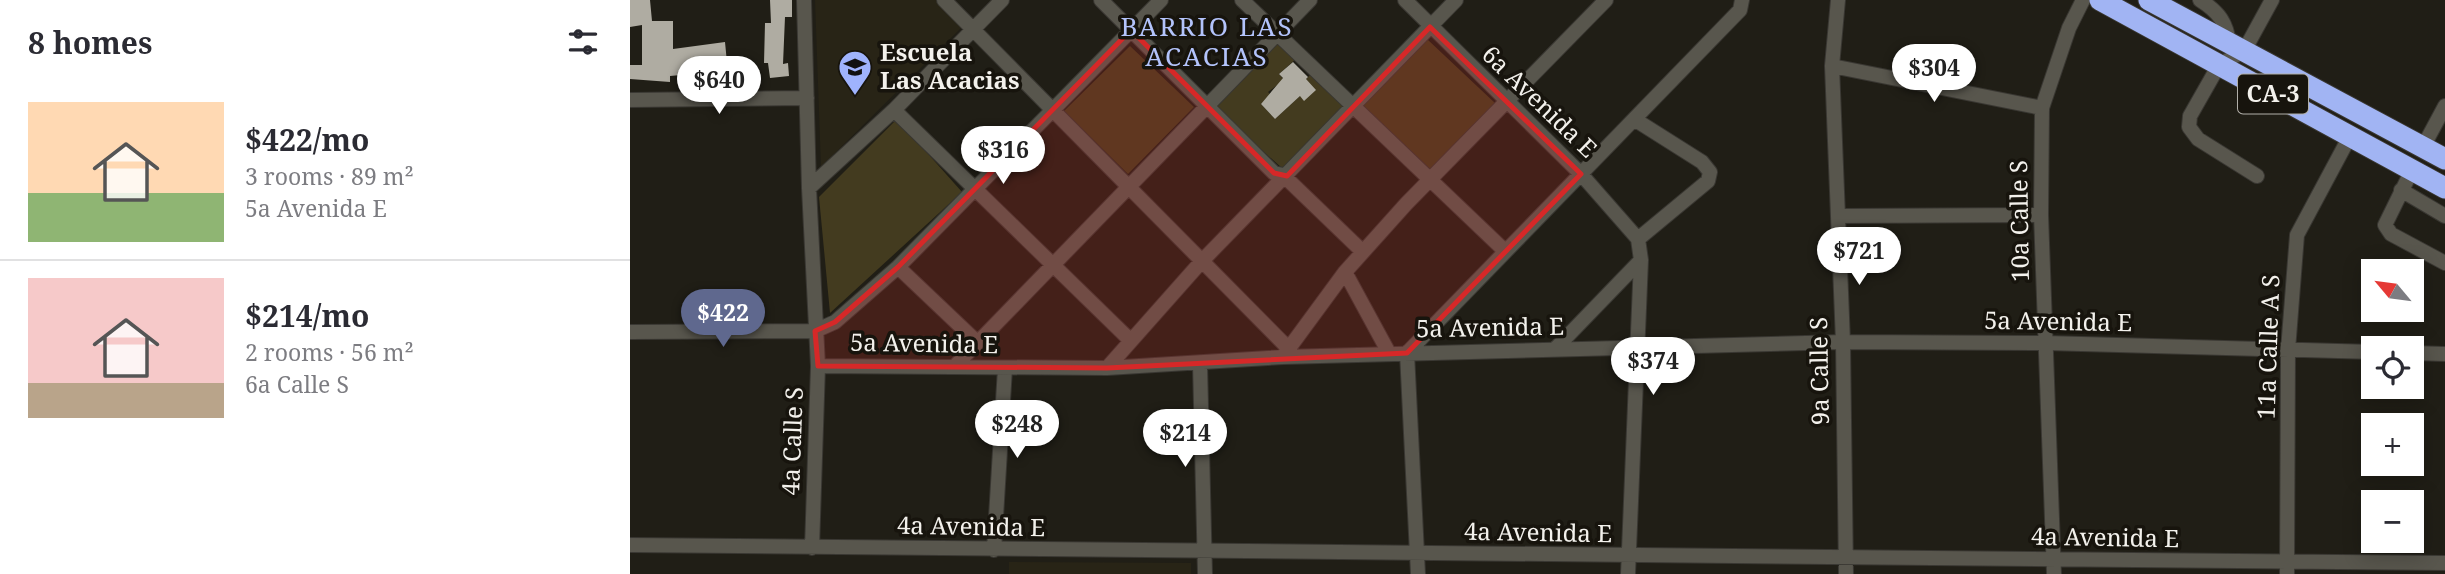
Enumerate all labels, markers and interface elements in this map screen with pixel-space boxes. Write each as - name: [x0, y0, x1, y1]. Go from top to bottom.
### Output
- district label: BARRIO LAS ACACIAS: [1120, 8, 1294, 74]
- text: 8 homes: [28, 22, 152, 63]
- icon: filters: [564, 23, 602, 61]
- place label: Escuela Las Acacias: [880, 35, 1020, 96]
- street label: 6a Avenida E: [1475, 38, 1605, 164]
- pin: $304: [1893, 44, 1975, 104]
- school or university icon: Escuela Las Acacias: [836, 48, 874, 97]
- text: $304: [1908, 51, 1960, 83]
- pin: $640: [678, 57, 760, 116]
- text: $640: [693, 63, 745, 95]
- road number: CA-3: [2238, 74, 2308, 114]
- text: $422/mo: [245, 119, 369, 160]
- pin: $316: [962, 127, 1044, 186]
- icon: home: [84, 130, 168, 214]
- text: $316: [977, 133, 1029, 165]
- text: 3 rooms · 89 m²: [245, 160, 414, 192]
- street label: 10a Calle S: [2001, 160, 2036, 282]
- text: 5a Avenida E: [245, 192, 387, 224]
- pin: $721: [1818, 228, 1900, 287]
- text: $721: [1833, 234, 1885, 266]
- north arrow: [2361, 259, 2424, 322]
- map controls: [2361, 259, 2424, 553]
- street label: 11a Calle A S: [2248, 274, 2287, 420]
- pin: $422: [682, 290, 764, 349]
- text: $214/mo: [245, 295, 369, 336]
- text: $422: [697, 296, 749, 328]
- street label: 5a Avenida E: [1984, 303, 2132, 338]
- icon: home: [84, 306, 168, 390]
- street label: 5a Avenida E: [1416, 309, 1564, 344]
- street label: 9a Calle S: [1801, 317, 1836, 426]
- street label: 5a Avenida E: [850, 325, 998, 360]
- text: 2 rooms · 56 m²: [245, 336, 414, 368]
- button: locate: [2361, 336, 2424, 399]
- pin: $374: [1612, 338, 1694, 397]
- text: $374: [1627, 344, 1679, 376]
- text: 6a Calle S: [245, 368, 349, 400]
- street label: 4a Calle S: [773, 386, 810, 496]
- pin: $248: [976, 400, 1058, 460]
- text: $248: [991, 407, 1043, 439]
- pin: $214: [1144, 410, 1226, 469]
- button: +: [2361, 413, 2424, 476]
- text: $214: [1159, 416, 1211, 448]
- button: −: [2361, 490, 2424, 553]
- street label: 4a Avenida E: [897, 508, 1045, 543]
- street label: 4a Avenida E: [1464, 514, 1612, 549]
- street label: 4a Avenida E: [2031, 519, 2179, 554]

